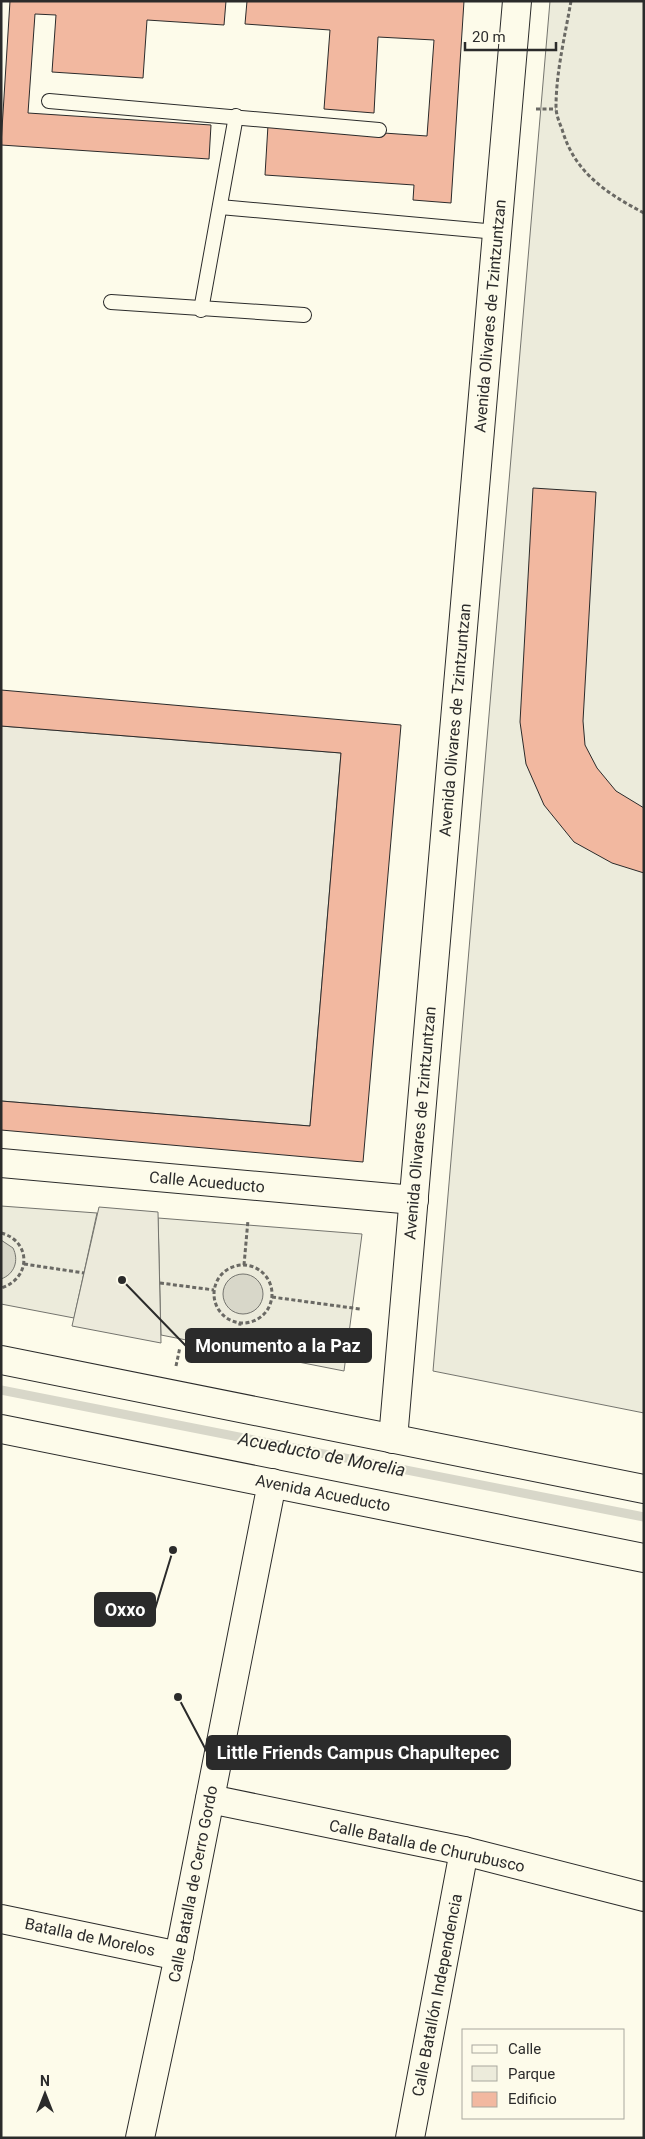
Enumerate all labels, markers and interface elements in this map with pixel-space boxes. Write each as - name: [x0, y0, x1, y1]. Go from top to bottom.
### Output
- scale bar: [465, 20, 556, 52]
- text: 20 m: [472, 28, 506, 46]
- street label: Avenida Olivares de Tzintzuntzan: [470, 199, 510, 433]
- street label: Avenida Olivares de Tzintzuntzan: [435, 603, 475, 837]
- street label: Avenida Olivares de Tzintzuntzan: [400, 1006, 440, 1240]
- street label: Calle Acueducto: [148, 1167, 266, 1197]
- callout: Monumento a la Paz: [186, 1329, 371, 1362]
- text: Monumento a la Paz: [195, 1335, 361, 1356]
- water label: Acueducto de Morelia: [236, 1427, 407, 1480]
- street label: Avenida Acueducto: [254, 1471, 392, 1515]
- callout: Oxxo: [95, 1593, 155, 1626]
- text: Oxxo: [105, 1599, 145, 1620]
- callout: Little Friends Campus Chapultepec: [207, 1736, 510, 1769]
- text: Little Friends Campus Chapultepec: [217, 1742, 499, 1763]
- street label: Calle Batalla de Cerro Gordo: [165, 1784, 221, 1984]
- street label: Calle Batalla de Churubusco: [327, 1816, 527, 1876]
- street label: Calle Batallón Independencia: [408, 1892, 466, 2098]
- street label: Batalla de Morelos: [23, 1914, 157, 1960]
- legend: [462, 2029, 625, 2119]
- text: Calle: [508, 2040, 541, 2058]
- text: Parque: [508, 2065, 555, 2083]
- north arrow: [20, 2069, 70, 2119]
- text: N: [40, 2073, 50, 2089]
- text: Edificio: [508, 2090, 557, 2108]

